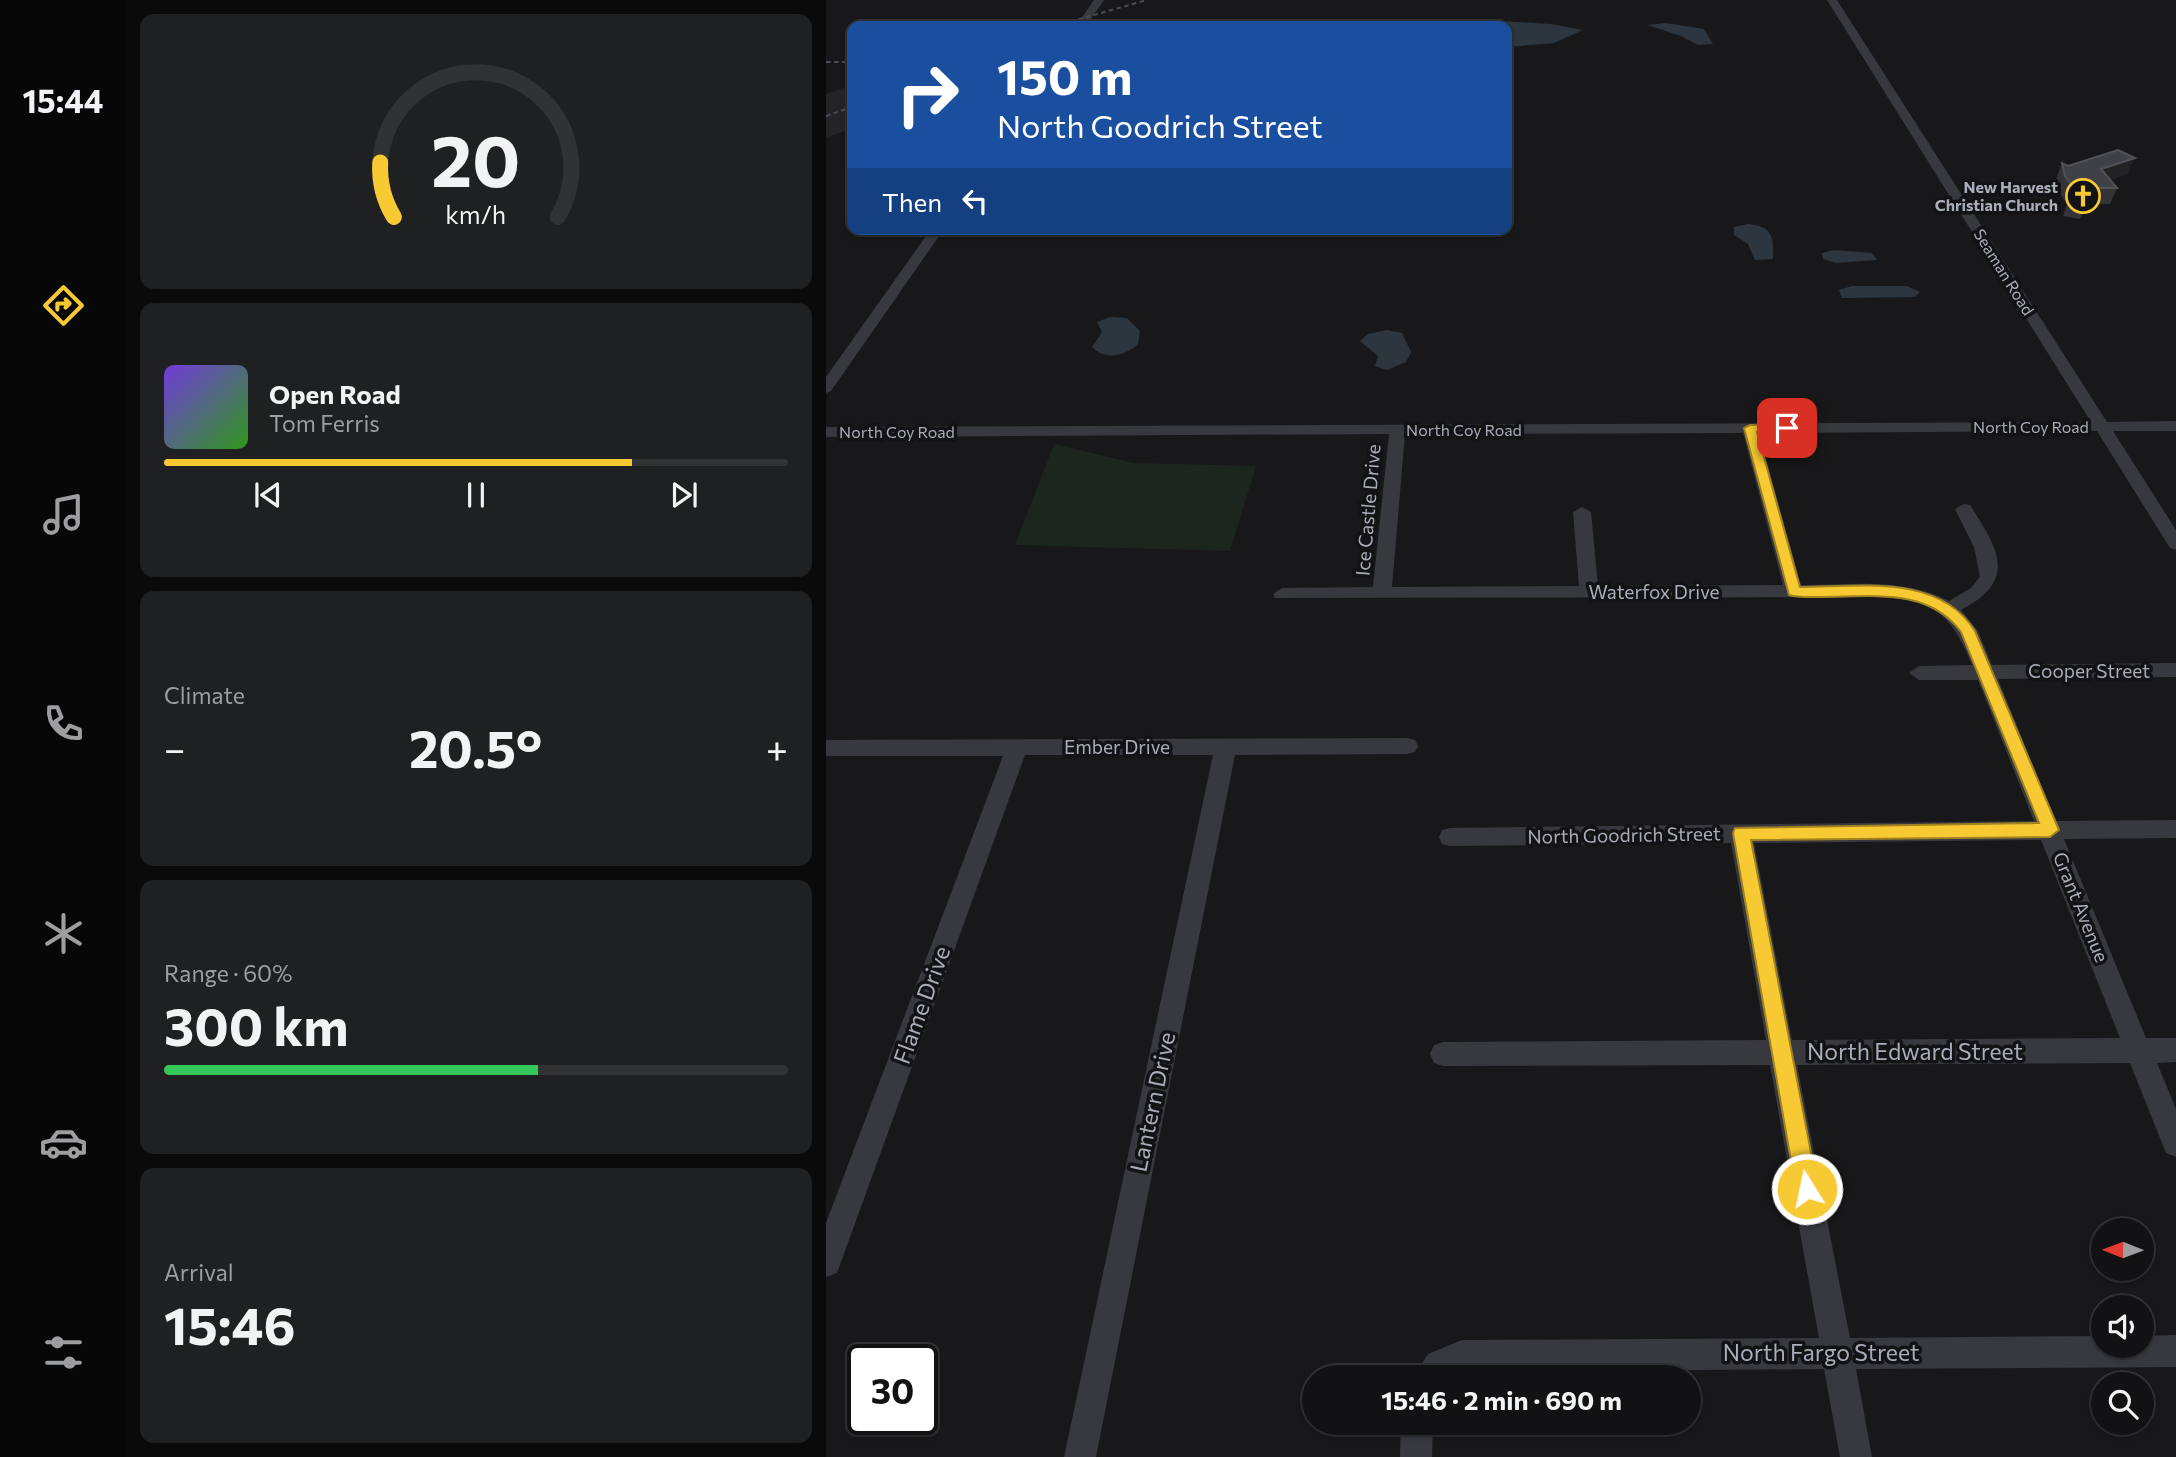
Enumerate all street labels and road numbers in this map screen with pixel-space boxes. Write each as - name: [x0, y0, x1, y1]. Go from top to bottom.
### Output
- street label: Seaman Road: [1970, 225, 2038, 318]
- street label: North Coy Road: [1973, 417, 2089, 436]
- street label: North Coy Road: [1406, 420, 1522, 439]
- street label: North Coy Road: [839, 422, 955, 441]
- street label: Ice Castle Drive: [1350, 443, 1385, 577]
- street label: Waterfox Drive: [1588, 580, 1720, 603]
- street label: Cooper Street: [2028, 659, 2150, 682]
- street label: Ember Drive: [1064, 735, 1170, 758]
- street label: North Goodrich Street: [1527, 821, 1721, 848]
- street label: Grant Avenue: [2049, 848, 2114, 965]
- street label: Flame Drive: [887, 942, 955, 1067]
- street label: Lantern Drive: [1124, 1029, 1180, 1174]
- street label: North Edward Street: [1807, 1037, 2023, 1065]
- street label: North Fargo Street: [1723, 1338, 1919, 1366]

